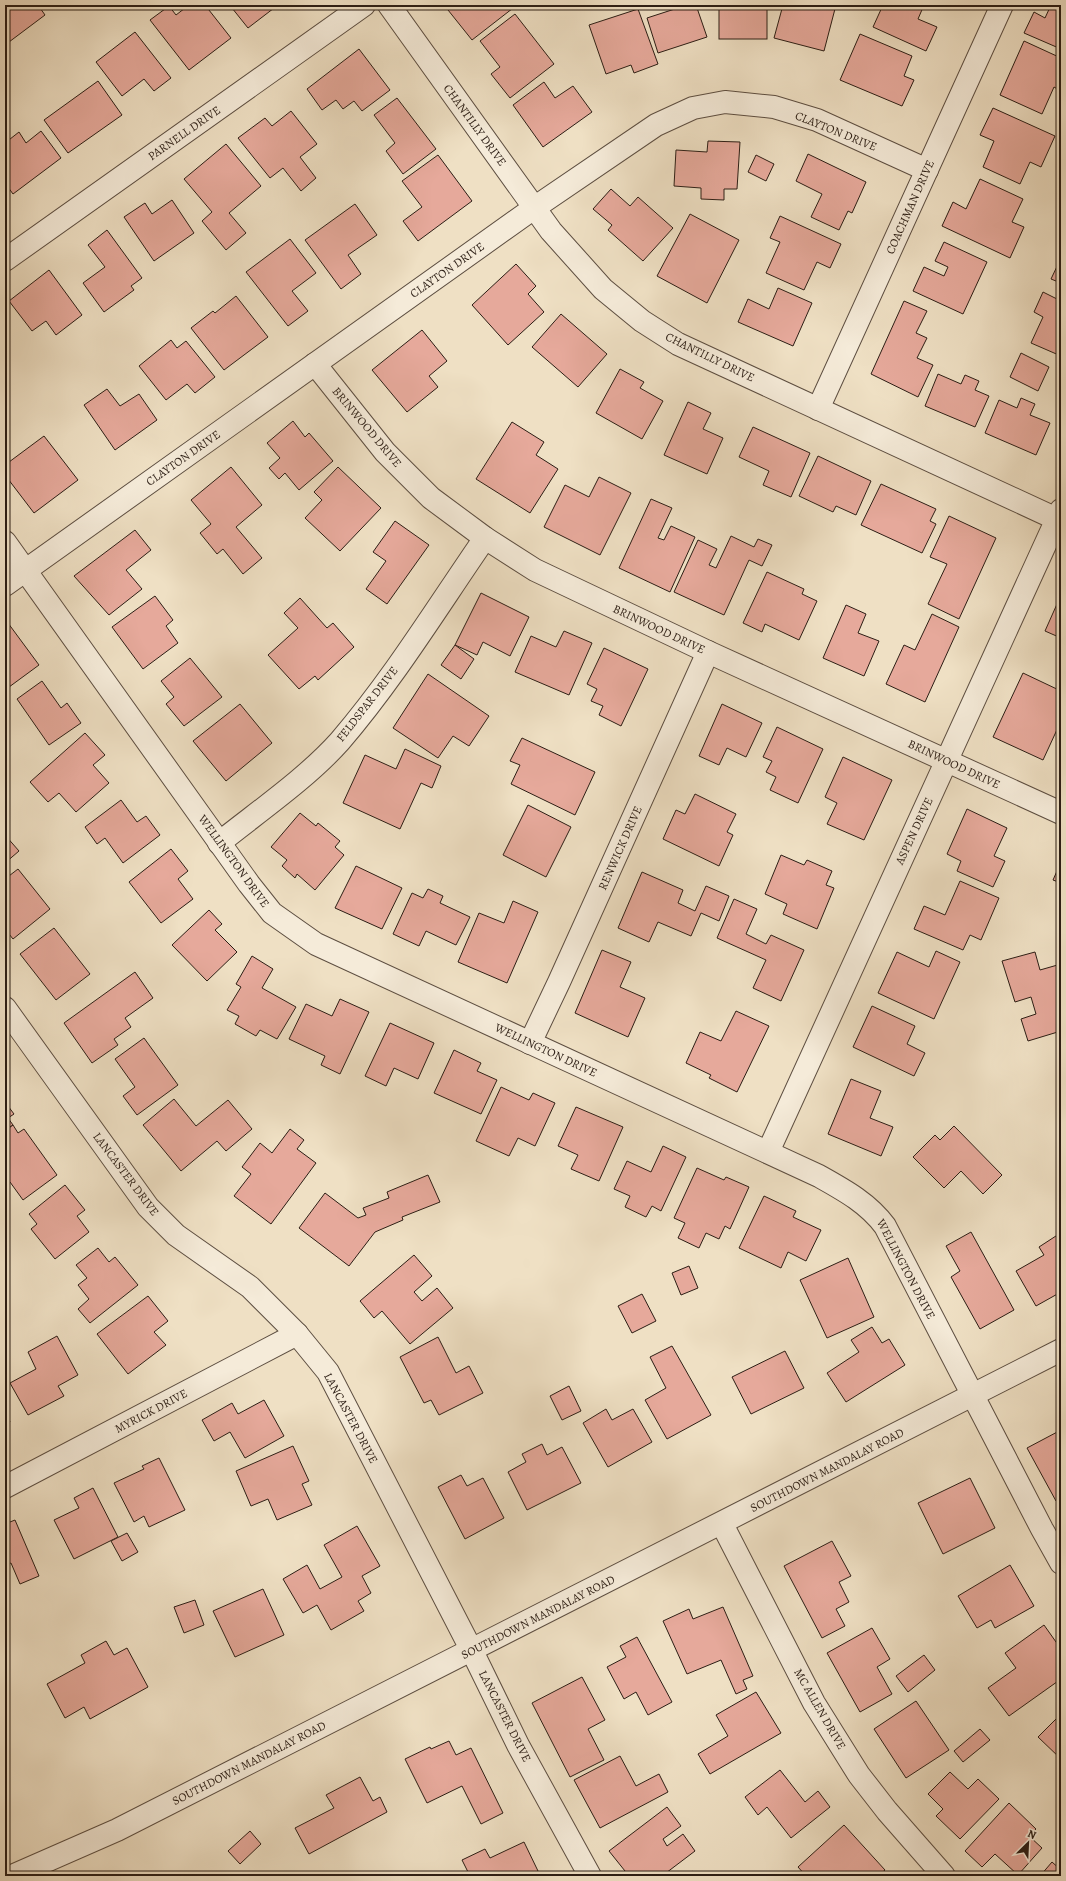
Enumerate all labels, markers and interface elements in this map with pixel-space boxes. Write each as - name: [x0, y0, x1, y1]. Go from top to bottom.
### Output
- street label: CHANTILLY DRIVE: [440, 81, 510, 169]
- street label: PARNELL DRIVE: [145, 102, 223, 164]
- street label: CLAYTON DRIVE: [793, 107, 879, 155]
- street label: COACHMAN DRIVE: [882, 157, 938, 257]
- street label: CLAYTON DRIVE: [407, 238, 487, 302]
- street label: CHANTILLY DRIVE: [663, 328, 757, 386]
- street label: BRINWOOD DRIVE: [329, 383, 405, 471]
- street label: CLAYTON DRIVE: [143, 426, 223, 490]
- street label: BRINWOOD DRIVE: [610, 601, 708, 657]
- street label: FELDSPAR DRIVE: [333, 663, 401, 745]
- street label: BRINWOOD DRIVE: [905, 736, 1003, 792]
- street label: ASPEN DRIVE: [891, 795, 937, 868]
- street label: RENWICK DRIVE: [594, 803, 646, 893]
- street label: WELLINGTON DRIVE: [194, 811, 273, 911]
- street label: WELLINGTON DRIVE: [491, 1019, 600, 1081]
- street label: LANCASTER DRIVE: [89, 1129, 163, 1219]
- street label: WELLINGTON DRIVE: [872, 1215, 939, 1322]
- street label: LANCASTER DRIVE: [320, 1370, 382, 1466]
- street label: MYRICK DRIVE: [112, 1385, 190, 1437]
- street label: SOUTHDOWN MANDALAY ROAD: [747, 1424, 907, 1516]
- street label: SOUTHDOWN MANDALAY ROAD: [458, 1571, 618, 1663]
- street label: MC ALLEN DRIVE: [790, 1665, 850, 1753]
- street label: LANCASTER DRIVE: [475, 1667, 535, 1765]
- street label: SOUTHDOWN MANDALAY ROAD: [169, 1717, 329, 1809]
- north arrow: [1008, 1823, 1048, 1863]
- text: N: [1025, 1826, 1039, 1843]

